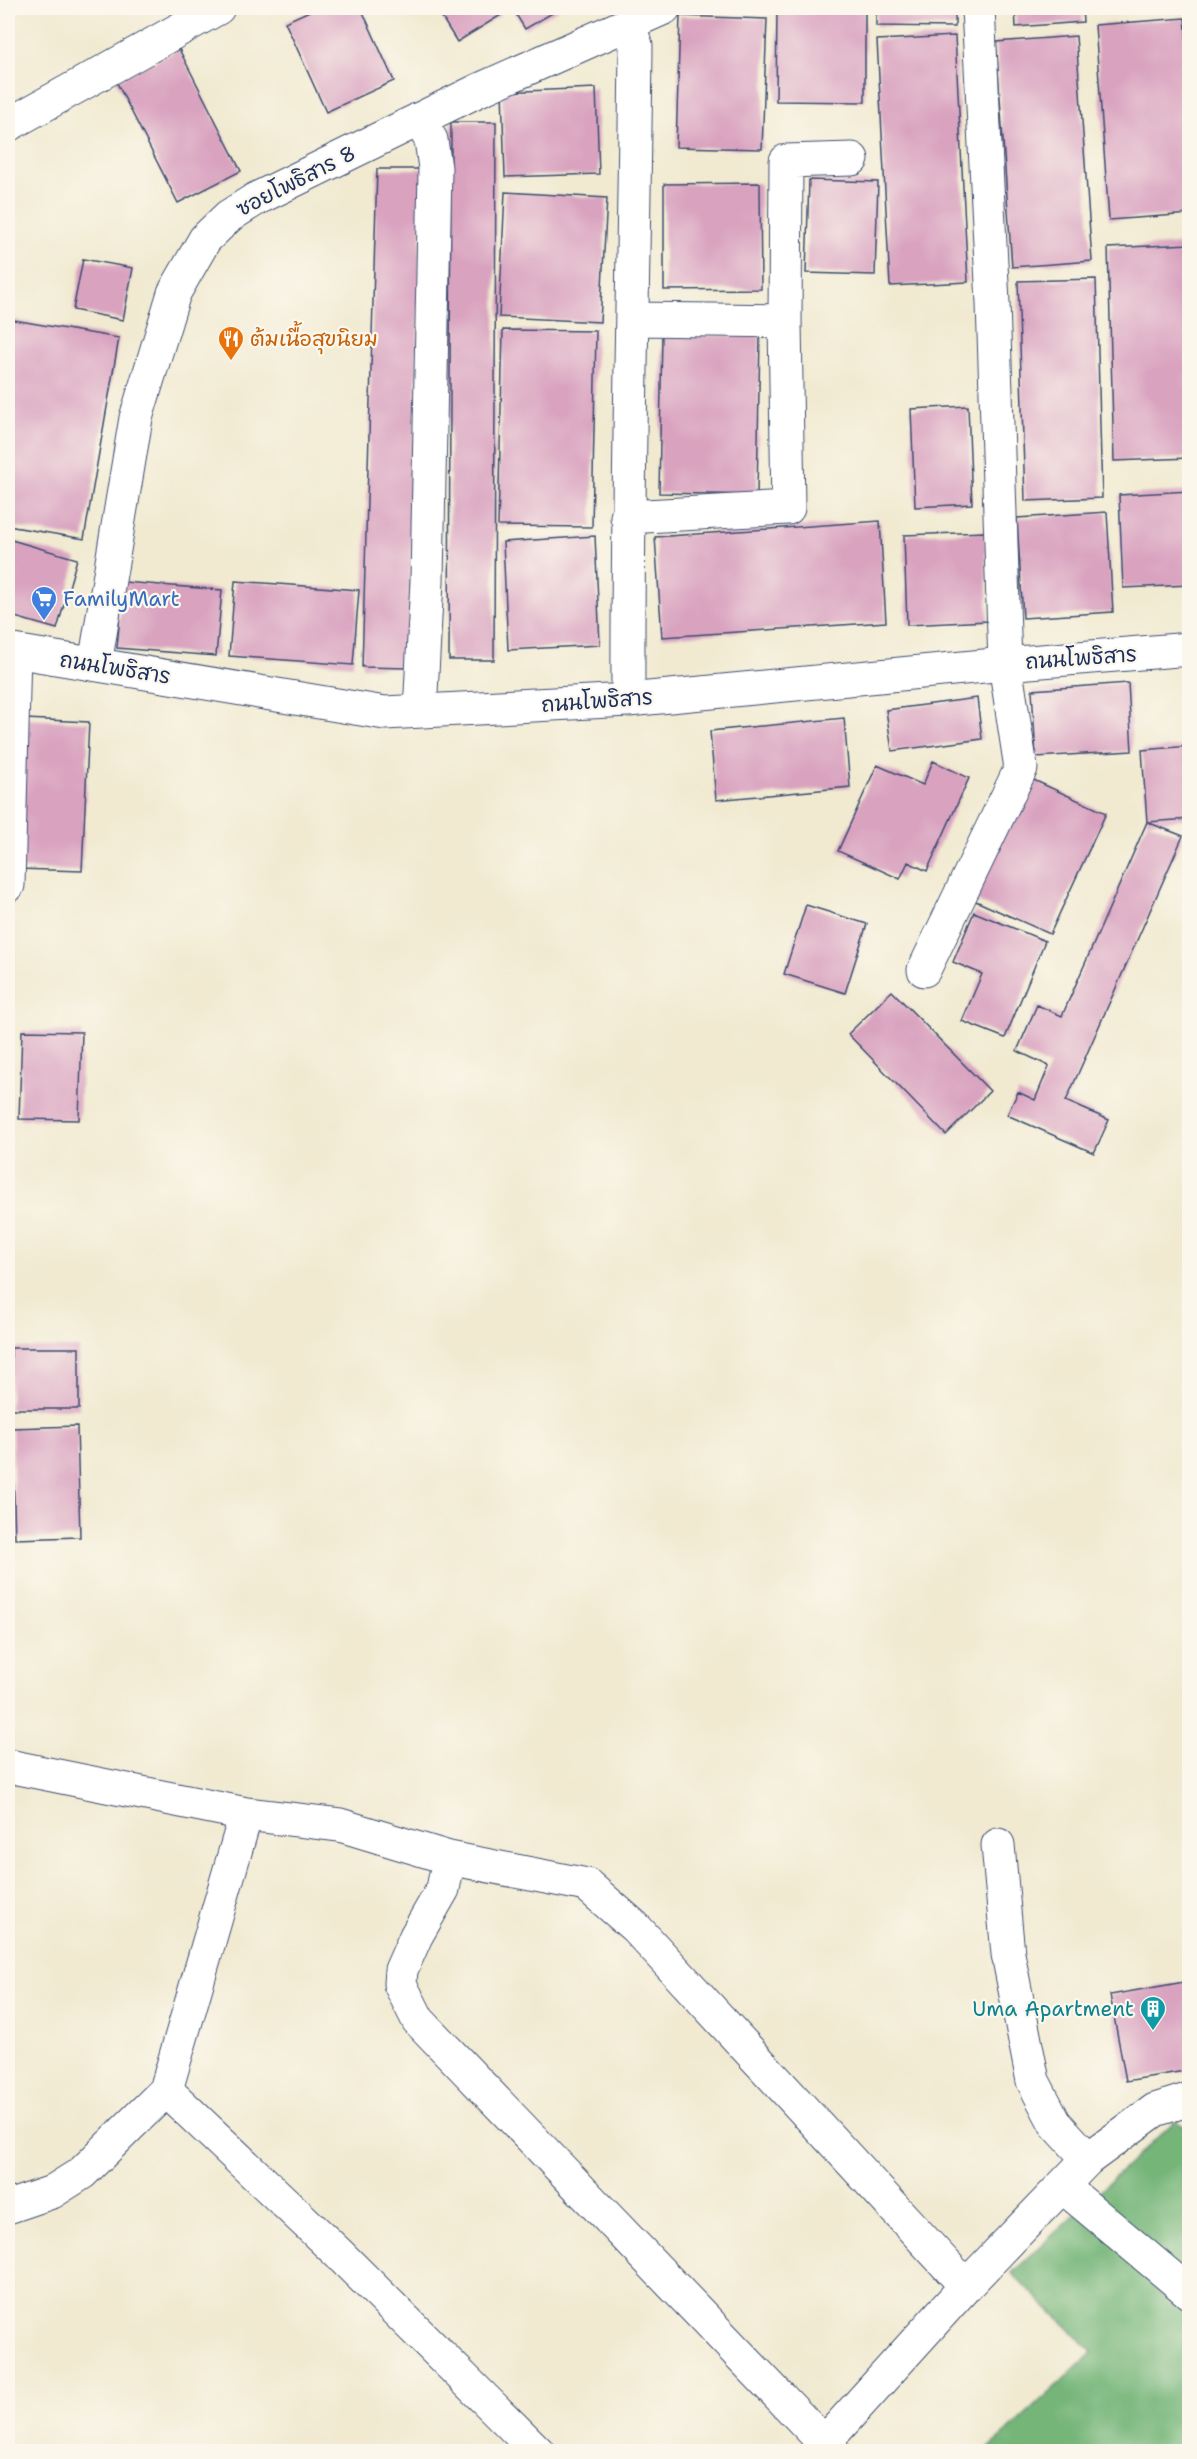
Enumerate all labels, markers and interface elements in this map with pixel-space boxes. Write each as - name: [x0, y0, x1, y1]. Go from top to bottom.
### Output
- street label: ซอยโพธิสาร 8: [231, 139, 361, 223]
- place label: ต้มเนื้อสุขนิยม: [250, 320, 378, 355]
- restaurant icon: ต้มเนื้อสุขนิยม: [216, 324, 246, 362]
- supermarket icon: FamilyMart: [29, 584, 59, 622]
- place label: FamilyMart: [63, 585, 180, 613]
- street label: ถนนโพธิสาร: [1024, 640, 1138, 676]
- street label: ถนนโพธิสาร: [58, 645, 172, 691]
- street label: ถนนโพธิสาร: [540, 683, 654, 719]
- building icon: Uma Apartment: [1138, 1994, 1168, 2032]
- place label: Uma Apartment: [972, 1995, 1134, 2023]

